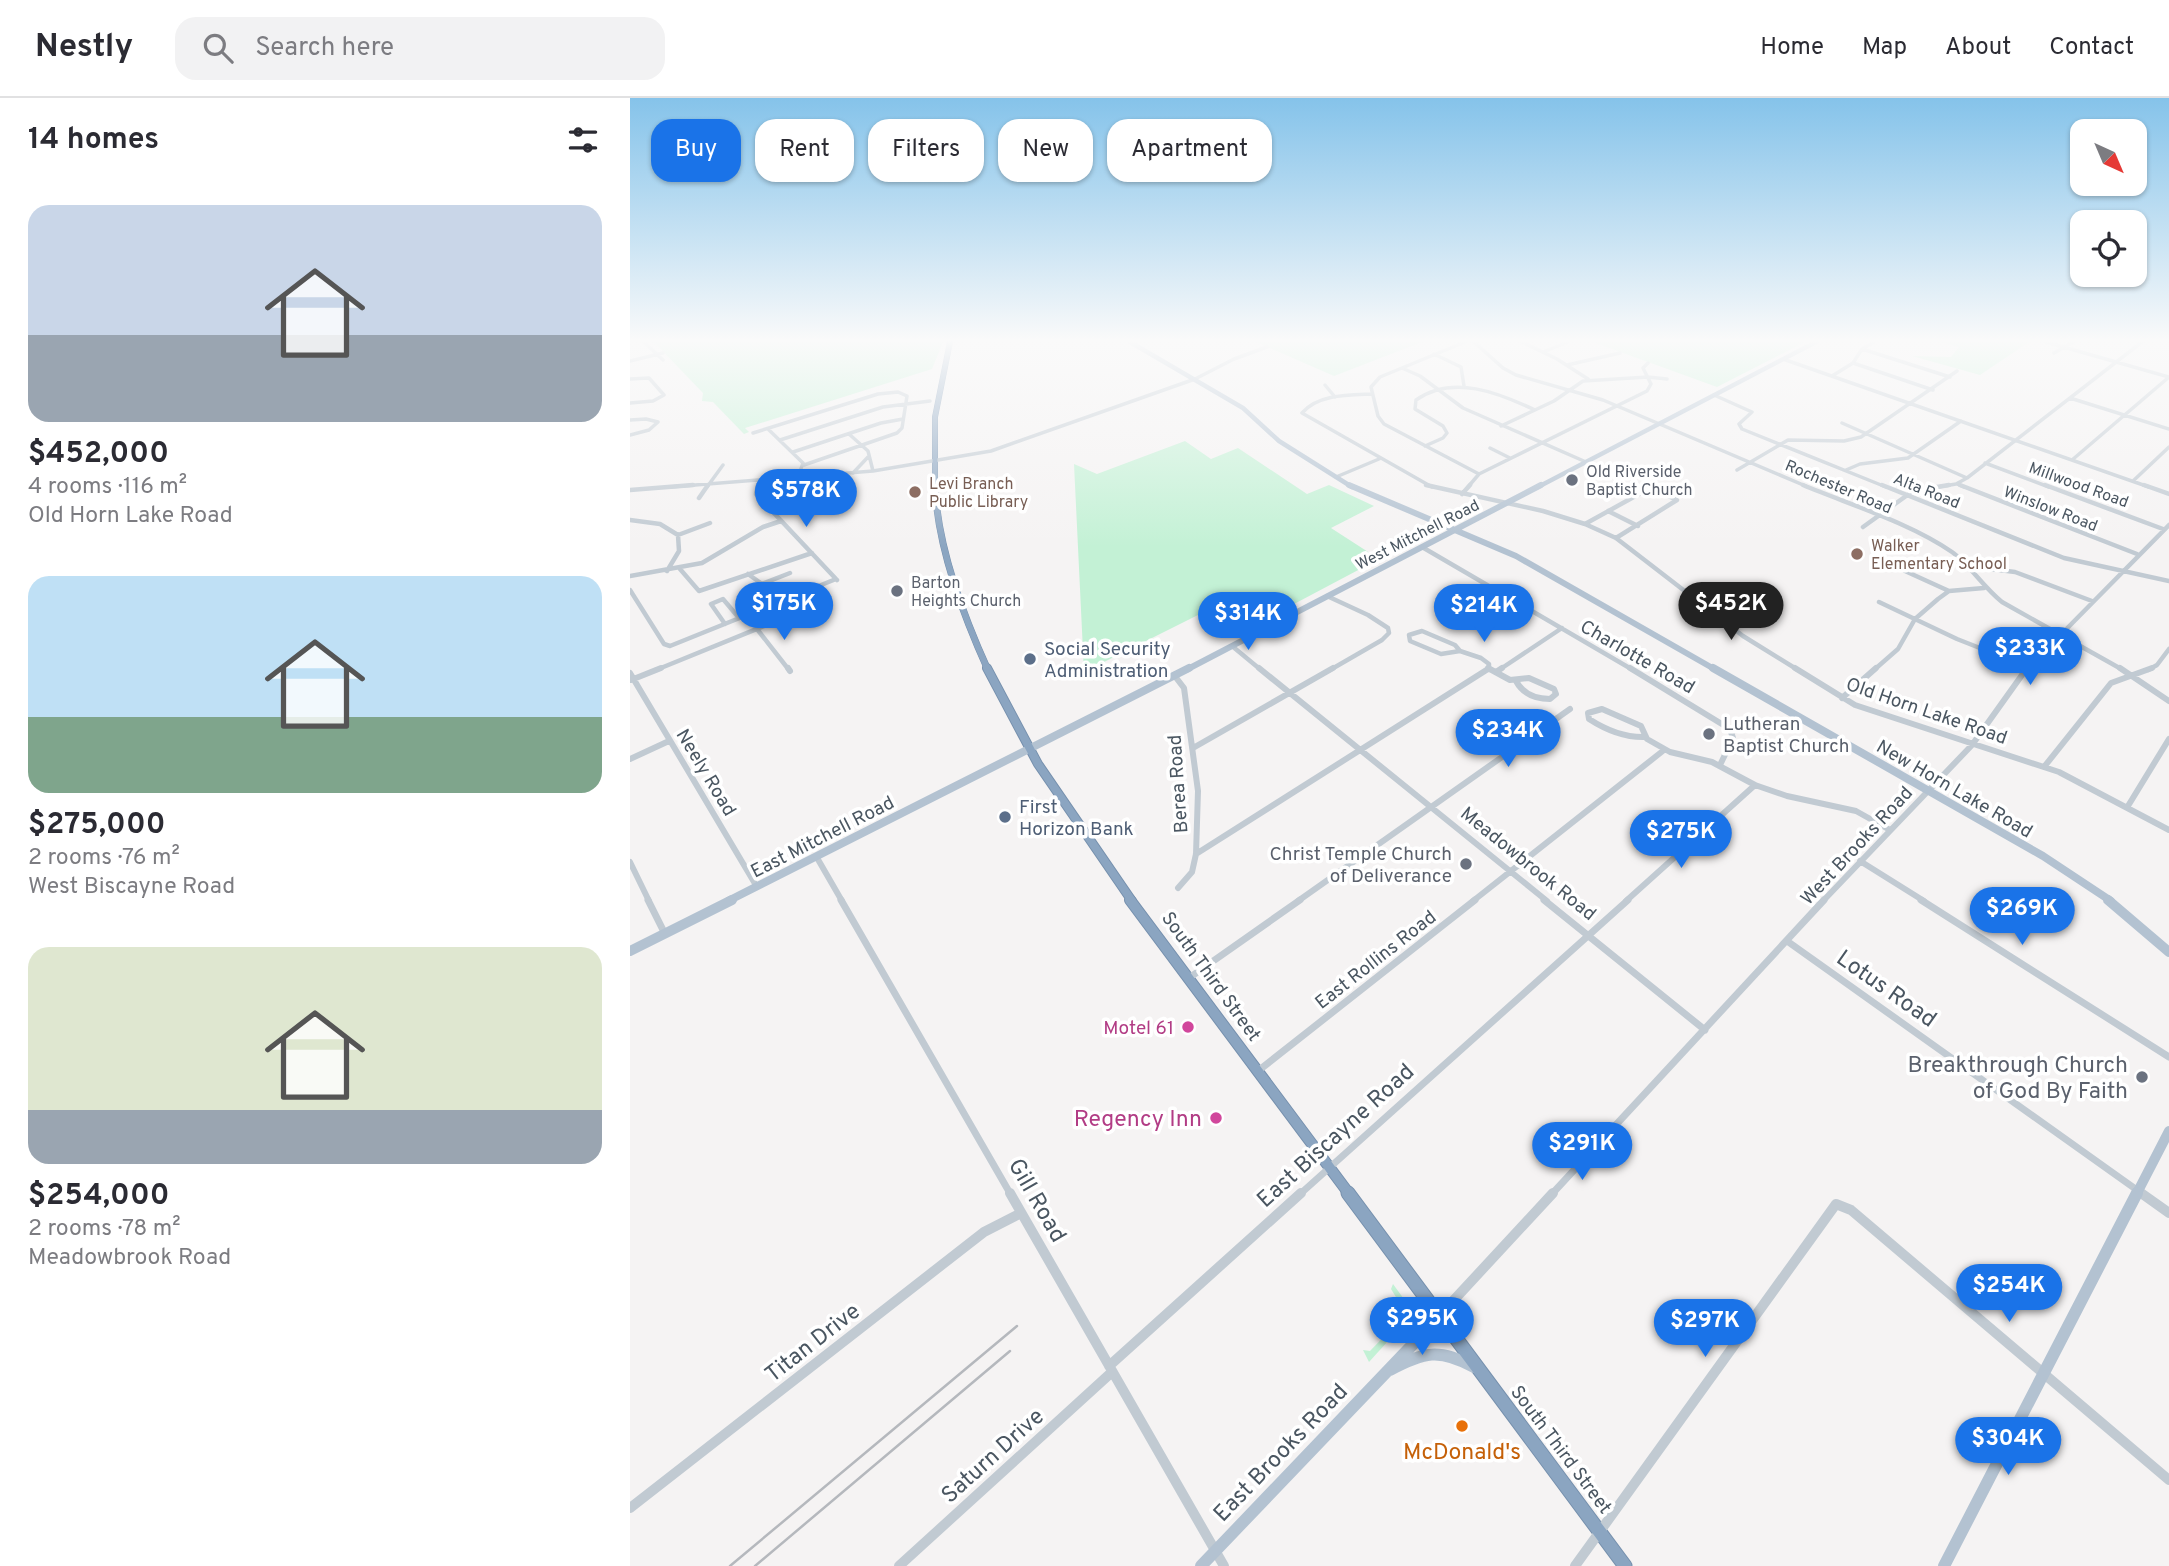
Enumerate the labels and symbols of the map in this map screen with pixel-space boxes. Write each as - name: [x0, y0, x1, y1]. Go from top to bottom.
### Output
- north arrow: [2070, 119, 2147, 196]
- street label: Rochester Road: [1782, 456, 1895, 519]
- street label: Millwood Road: [2026, 459, 2131, 513]
- place label: Old Riverside Baptist Church: [1586, 463, 1692, 501]
- street label: Alta Road: [1890, 469, 1963, 514]
- pin: $578K: [757, 470, 855, 529]
- marker: Old Riverside Baptist Church: [1564, 472, 1580, 488]
- place label: Levi Branch Public Library: [929, 475, 1028, 513]
- street label: Winslow Road: [2000, 483, 2100, 537]
- marker: Levi Branch Public Library: [907, 484, 923, 500]
- street label: West Mitchell Road: [1353, 496, 1483, 576]
- place label: Walker Elementary School: [1871, 537, 2007, 575]
- marker: Walker Elementary School: [1849, 546, 1865, 562]
- place label: Barton Heights Church: [911, 574, 1021, 612]
- pin: $175K: [735, 582, 833, 642]
- pin: $452K: [1682, 582, 1780, 642]
- marker: Barton Heights Church: [889, 583, 905, 599]
- pin: $214K: [1435, 584, 1533, 644]
- pin: $314K: [1199, 592, 1297, 652]
- street label: Charlotte Road: [1575, 615, 1699, 700]
- pin: $233K: [1981, 628, 2079, 687]
- place label: Social Security Administration: [1044, 638, 1170, 684]
- marker: Social Security Administration: [1022, 651, 1038, 667]
- street label: Old Horn Lake Road: [1842, 673, 2010, 751]
- pin: $234K: [1459, 710, 1557, 769]
- place label: Lutheran Baptist Church: [1723, 713, 1849, 759]
- street label: Neely Road: [670, 725, 741, 821]
- marker: Lutheran Baptist Church: [1701, 726, 1717, 742]
- street label: Berea Road: [1164, 734, 1194, 834]
- street label: New Horn Lake Road: [1871, 735, 2037, 844]
- street label: West Brooks Road: [1796, 782, 1919, 911]
- street label: East Mitchell Road: [747, 791, 899, 884]
- place label: First Horizon Bank: [1019, 796, 1134, 842]
- street label: Meadowbrook Road: [1455, 802, 1601, 927]
- marker: First Horizon Bank: [997, 809, 1013, 825]
- pin: $275K: [1632, 810, 1730, 870]
- place label: Christ Temple Church of Deliverance: [1270, 843, 1452, 889]
- marker: Christ Temple Church of Deliverance: [1458, 856, 1474, 872]
- pin: $269K: [1973, 888, 2071, 947]
- street label: East Rollins Road: [1311, 906, 1442, 1015]
- street label: South Third Street: [1155, 908, 1266, 1047]
- street label: Lotus Road: [1830, 945, 1941, 1035]
- place label: Motel 61: [1103, 1017, 1174, 1041]
- marker: Motel 61: [1180, 1019, 1196, 1035]
- place label: Breakthrough Church of God By Faith: [1908, 1052, 2128, 1107]
- street label: East Biscayne Road: [1252, 1059, 1421, 1215]
- marker: Breakthrough Church of God By Faith: [2134, 1069, 2150, 1085]
- place label: Regency Inn: [1074, 1106, 1202, 1135]
- marker: Regency Inn: [1208, 1110, 1224, 1126]
- pin: $291K: [1533, 1122, 1631, 1182]
- street label: Gill Road: [1000, 1154, 1071, 1248]
- pin: $254K: [1960, 1264, 2058, 1324]
- street label: Titan Drive: [760, 1298, 867, 1390]
- pin: $295K: [1373, 1298, 1471, 1357]
- pin: $297K: [1656, 1300, 1754, 1359]
- street label: East Brooks Road: [1208, 1379, 1355, 1529]
- street label: South Third Street: [1504, 1381, 1616, 1519]
- street label: Saturn Drive: [936, 1403, 1051, 1511]
- marker: McDonald's: [1454, 1418, 1470, 1434]
- pin: $304K: [1959, 1418, 2057, 1477]
- place label: McDonald's: [1403, 1439, 1521, 1468]

